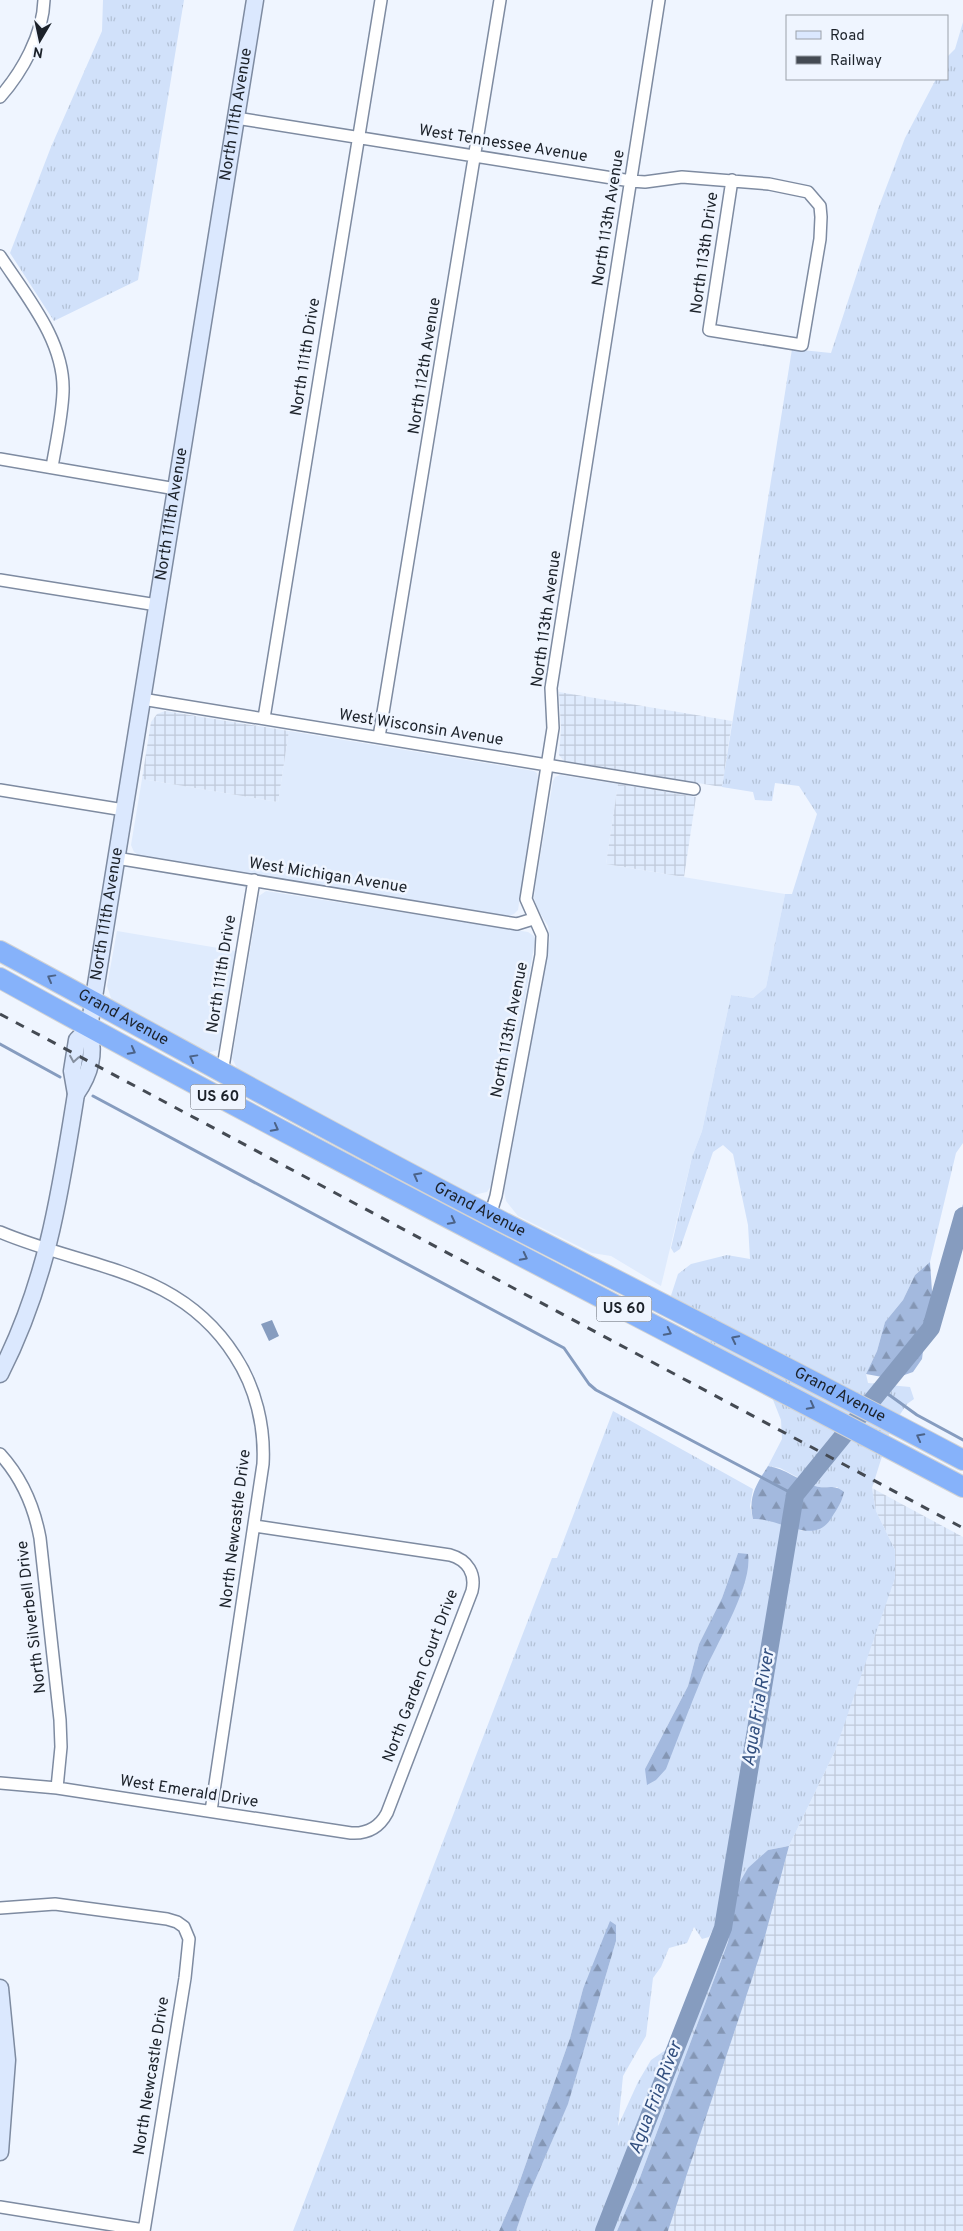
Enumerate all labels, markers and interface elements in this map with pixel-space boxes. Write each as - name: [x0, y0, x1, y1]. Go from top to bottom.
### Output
- north arrow: [15, 15, 65, 65]
- legend: [786, 15, 948, 80]
- text: Road: [830, 27, 865, 46]
- text: N: [32, 42, 45, 61]
- street label: North 111th Avenue: [216, 46, 257, 183]
- text: Railway: [830, 52, 882, 71]
- street label: West Tennessee Avenue: [417, 121, 589, 167]
- street label: North 113th Avenue: [588, 148, 630, 288]
- street label: North 113th Drive: [687, 191, 723, 315]
- street label: North 111th Drive: [287, 296, 325, 418]
- street label: North 112th Avenue: [404, 296, 446, 436]
- street label: North 111th Avenue: [151, 446, 193, 582]
- street label: North 113th Avenue: [528, 549, 566, 689]
- street label: West Wisconsin Avenue: [337, 705, 505, 751]
- street label: North 111th Avenue: [87, 846, 128, 982]
- street label: West Michigan Avenue: [247, 854, 409, 898]
- street label: North 111th Drive: [203, 913, 241, 1035]
- street label: North 113th Avenue: [487, 960, 533, 1100]
- one-way arrow: [47, 975, 56, 985]
- street label: Grand Avenue: [74, 985, 172, 1051]
- one-way arrow: [127, 1045, 136, 1055]
- one-way arrow: [70, 1054, 80, 1063]
- one-way arrow: [190, 1054, 199, 1064]
- road number: US 60: [190, 1084, 246, 1110]
- one-way arrow: [270, 1122, 279, 1132]
- one-way arrow: [413, 1173, 422, 1183]
- street label: Grand Avenue: [430, 1178, 529, 1242]
- one-way arrow: [447, 1214, 456, 1224]
- one-way arrow: [518, 1251, 527, 1261]
- road number: US 60: [596, 1296, 652, 1322]
- one-way arrow: [663, 1326, 672, 1336]
- one-way arrow: [731, 1335, 740, 1345]
- street label: Grand Avenue: [791, 1363, 889, 1427]
- one-way arrow: [806, 1400, 815, 1410]
- one-way arrow: [916, 1433, 925, 1443]
- street label: North Newcastle Drive: [216, 1448, 256, 1610]
- street label: North Silverbell Drive: [13, 1539, 51, 1695]
- street label: North Garden Court Drive: [379, 1587, 463, 1765]
- water label: Agua Fria River: [737, 1646, 781, 1768]
- street label: West Emerald Drive: [118, 1771, 260, 1813]
- street label: North Newcastle Drive: [130, 1995, 174, 2157]
- water label: Agua Fria River: [624, 2037, 689, 2157]

